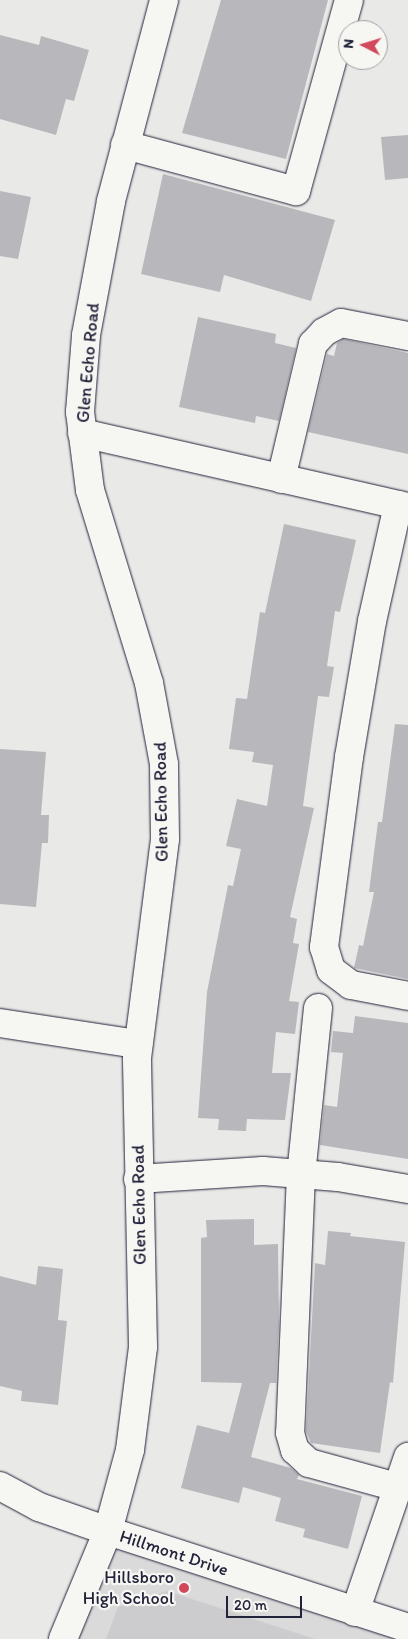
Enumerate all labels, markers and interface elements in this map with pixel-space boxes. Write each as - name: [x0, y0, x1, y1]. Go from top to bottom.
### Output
- north arrow: [338, 20, 388, 70]
- text: N: [340, 38, 357, 49]
- street label: Glen Echo Road: [72, 303, 104, 423]
- street label: Glen Echo Road: [149, 742, 173, 862]
- street label: Glen Echo Road: [127, 1145, 151, 1265]
- street label: Hillmont Drive: [117, 1525, 231, 1581]
- place label: Hillsboro High School: [83, 1567, 174, 1610]
- marker: Hillsboro High School: [178, 1582, 190, 1594]
- scale bar: [228, 1586, 304, 1618]
- text: 20 m: [234, 1596, 267, 1614]

